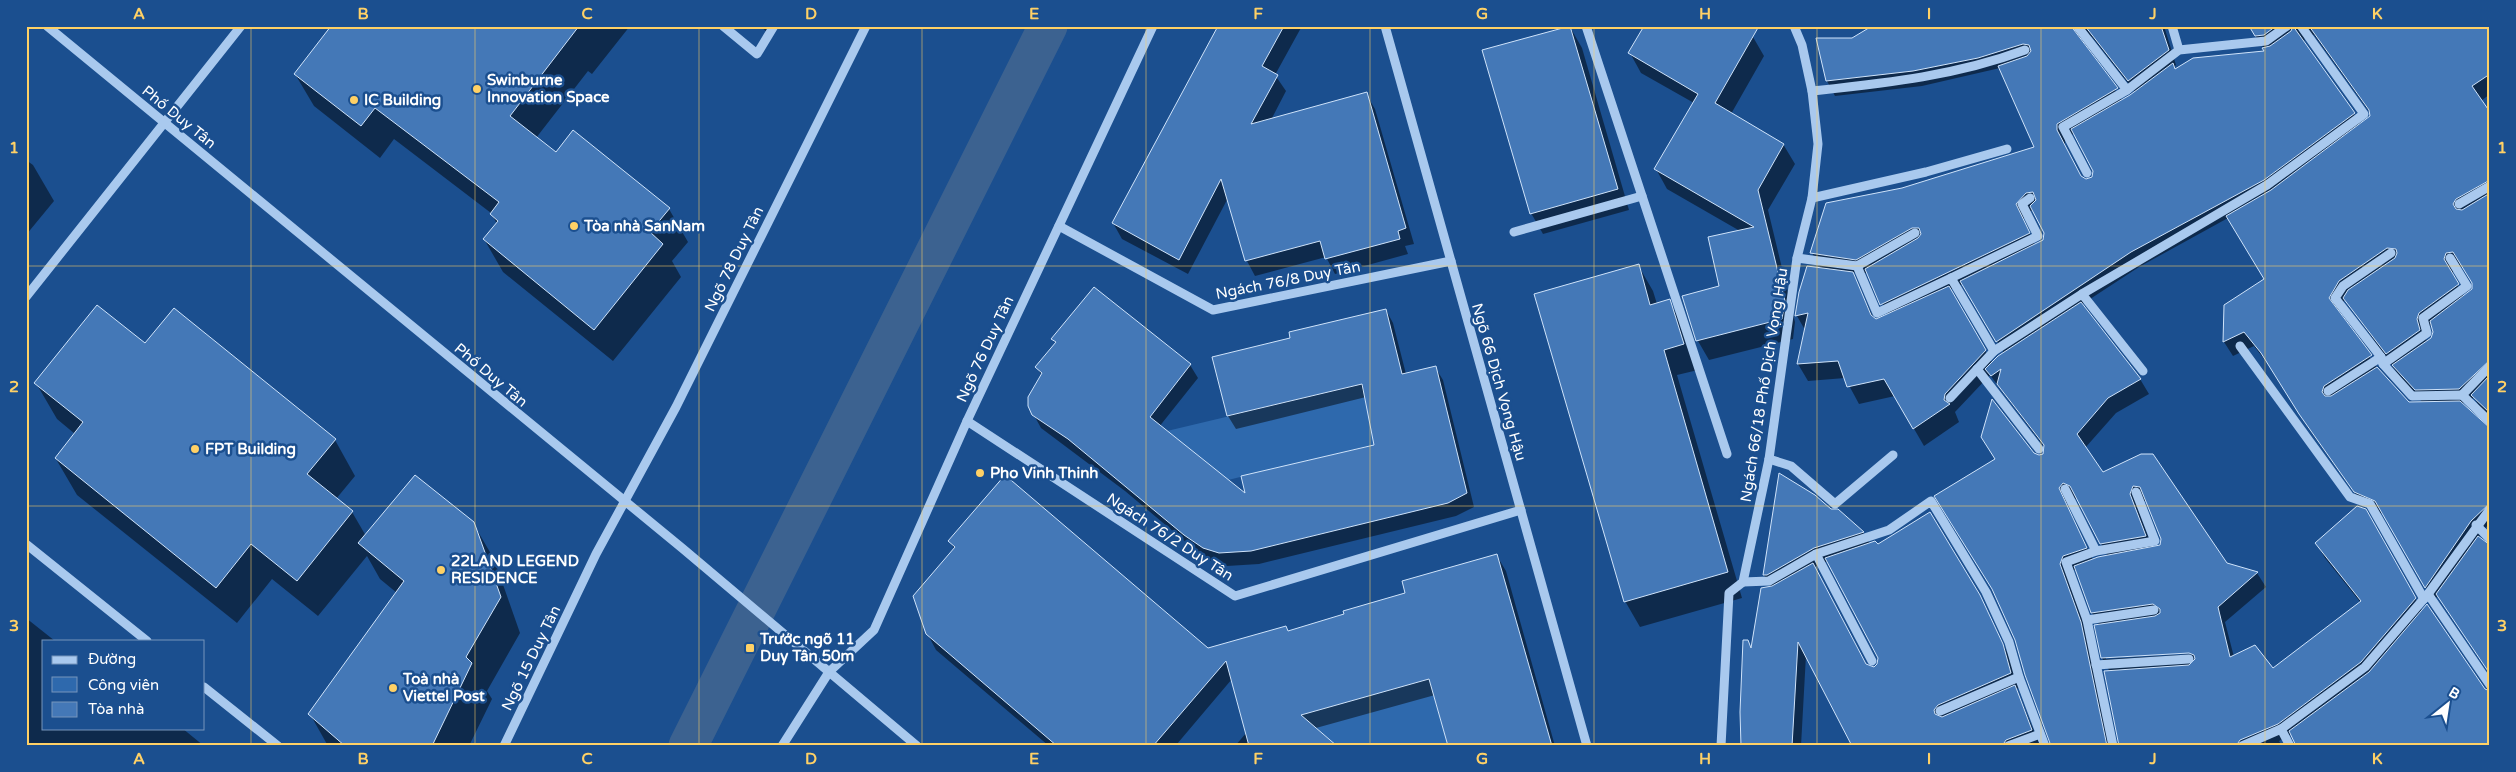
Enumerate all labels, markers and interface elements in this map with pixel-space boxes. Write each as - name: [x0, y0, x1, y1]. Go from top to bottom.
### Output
- text: A: [133, 4, 145, 24]
- text: B: [357, 4, 369, 24]
- text: C: [581, 4, 593, 24]
- text: D: [805, 4, 817, 24]
- text: E: [1029, 4, 1039, 24]
- text: F: [1253, 4, 1263, 24]
- text: G: [1476, 4, 1488, 24]
- text: H: [1699, 4, 1711, 24]
- text: I: [1927, 4, 1931, 24]
- text: J: [2148, 4, 2157, 24]
- text: K: [2372, 4, 2383, 24]
- place label: Swinburne Innovation Space: [487, 71, 610, 107]
- street label: Phố Duy Tân: [138, 82, 220, 152]
- marker: Swinburne Innovation Space: [471, 83, 483, 95]
- place label: IC Building: [364, 91, 441, 110]
- marker: IC Building: [348, 94, 360, 106]
- text: 1: [9, 138, 19, 158]
- text: 1: [2497, 138, 2507, 158]
- street label: Ngõ 78 Duy Tân: [701, 203, 767, 315]
- place label: Tòa nhà SanNam: [583, 217, 705, 235]
- marker: Tòa nhà SanNam: [568, 220, 580, 232]
- street label: Ngách 76/8 Duy Tân: [1214, 257, 1362, 303]
- street label: Ngách 66/18 Phố Dịch Vọng Hậu: [1737, 267, 1791, 503]
- street label: Ngõ 76 Duy Tân: [953, 293, 1017, 405]
- street label: Ngõ 66 Dịch Vọng Hậu: [1468, 301, 1530, 463]
- street label: Phố Duy Tân: [451, 339, 531, 411]
- text: 2: [9, 377, 19, 397]
- text: 2: [2497, 377, 2507, 397]
- place label: FPT Building: [205, 440, 296, 459]
- marker: FPT Building: [189, 443, 201, 455]
- place label: Pho Vinh Thinh: [990, 464, 1099, 482]
- marker: Pho Vinh Thinh: [974, 467, 986, 479]
- street label: Ngách 76/2 Duy Tân: [1103, 489, 1237, 585]
- place label: 22LAND LEGEND RESIDENCE: [451, 552, 579, 587]
- marker: 22LAND LEGEND RESIDENCE: [435, 564, 447, 576]
- street label: Ngõ 15 Duy Tân: [498, 602, 564, 714]
- text: 3: [9, 616, 19, 636]
- text: 3: [2497, 616, 2507, 636]
- place label: Trước ngõ 11 Duy Tân 50m: [759, 630, 855, 666]
- legend: [42, 640, 205, 730]
- marker: Trước ngõ 11 Duy Tân 50m: [744, 642, 756, 654]
- text: Đường: [88, 650, 136, 668]
- place label: Toà nhà Viettel Post: [402, 670, 485, 705]
- text: Công viên: [88, 676, 159, 694]
- north arrow: [2424, 680, 2474, 730]
- marker: Toà nhà Viettel Post: [387, 682, 399, 694]
- text: B: [2446, 683, 2463, 703]
- text: Tòa nhà: [88, 700, 144, 718]
- text: A: [133, 749, 145, 769]
- text: B: [357, 749, 369, 769]
- text: C: [581, 749, 593, 769]
- text: D: [805, 749, 817, 769]
- text: E: [1029, 749, 1039, 769]
- text: F: [1253, 749, 1263, 769]
- text: G: [1476, 749, 1488, 769]
- text: H: [1699, 749, 1711, 769]
- text: I: [1927, 749, 1931, 769]
- text: J: [2148, 749, 2157, 769]
- text: K: [2372, 749, 2383, 769]

